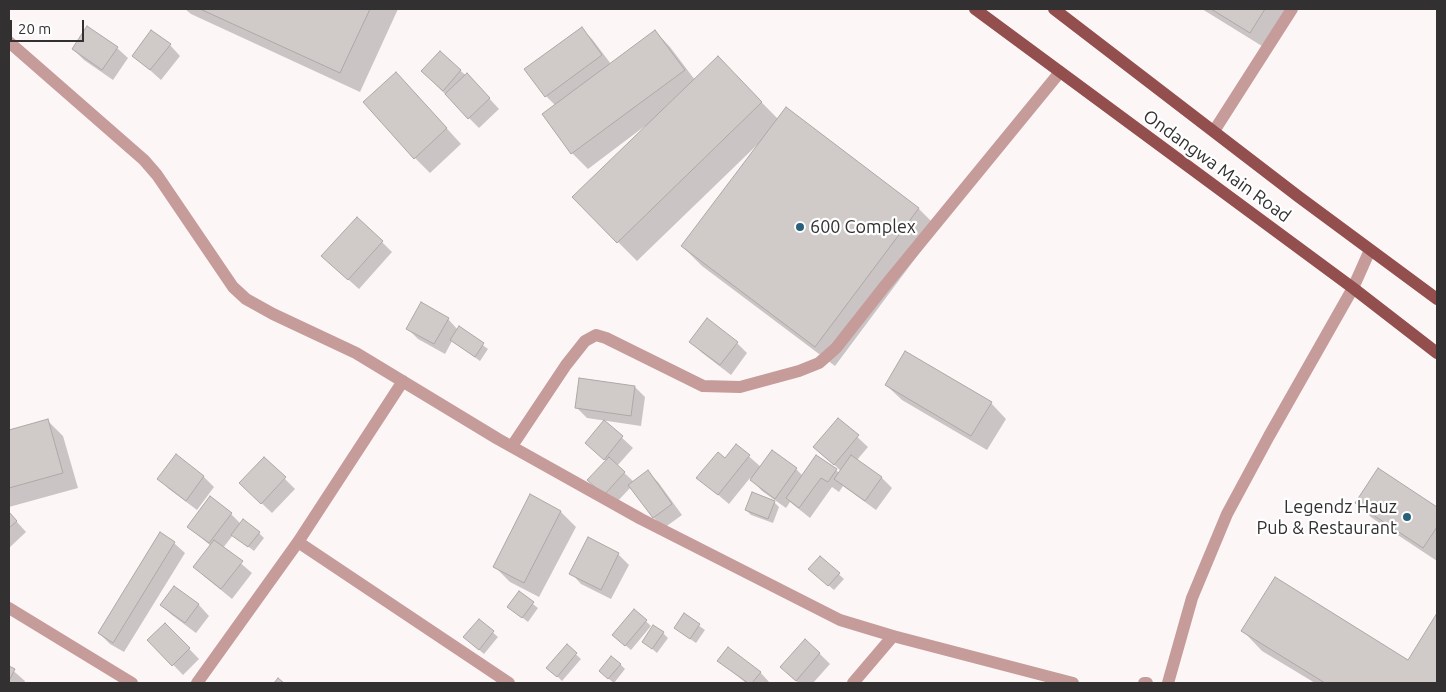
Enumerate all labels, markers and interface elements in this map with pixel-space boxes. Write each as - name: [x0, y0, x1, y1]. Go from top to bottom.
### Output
- scale bar: [12, 10, 86, 42]
- text: 20 m: [18, 20, 51, 37]
- street label: Ondangwa Main Road: [1139, 105, 1295, 227]
- place label: 600 Complex: [810, 216, 916, 238]
- marker: 600 Complex: [794, 221, 806, 233]
- place label: Legendz Hauz Pub & Restaurant: [1257, 496, 1397, 538]
- marker: Legendz Hauz Pub & Restaurant: [1401, 511, 1413, 523]

